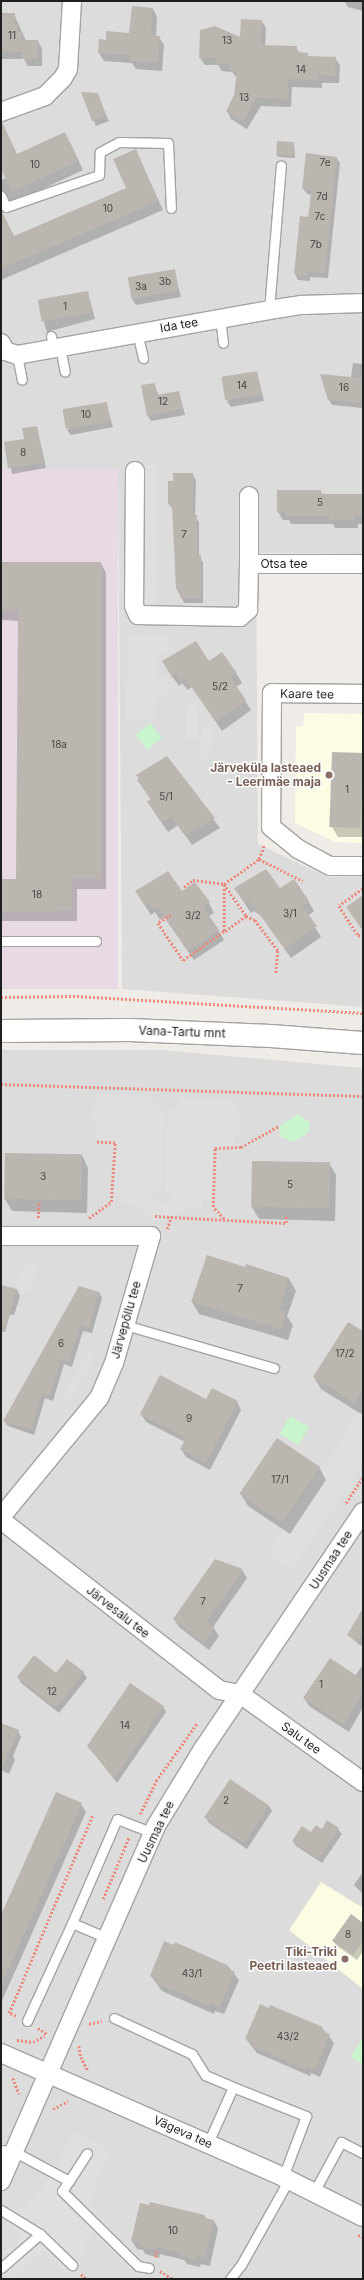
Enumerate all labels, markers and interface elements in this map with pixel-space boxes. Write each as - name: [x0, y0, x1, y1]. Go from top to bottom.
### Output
- house number: 11: [8, 30, 16, 42]
- house number: 13: [222, 35, 232, 47]
- house number: 14: [296, 64, 306, 76]
- house number: 13: [239, 92, 249, 104]
- house number: 7e: [320, 157, 330, 169]
- house number: 10: [30, 159, 40, 171]
- house number: 7d: [316, 191, 328, 203]
- house number: 10: [103, 203, 113, 215]
- house number: 7c: [315, 211, 325, 223]
- house number: 7b: [310, 239, 322, 251]
- house number: 3b: [159, 276, 171, 288]
- house number: 3a: [135, 281, 147, 293]
- house number: 1: [63, 301, 67, 313]
- street label: Ida tee: [159, 315, 199, 335]
- house number: 14: [237, 380, 247, 392]
- house number: 16: [339, 382, 349, 394]
- house number: 12: [158, 396, 168, 408]
- house number: 10: [81, 409, 91, 421]
- house number: 8: [20, 447, 26, 459]
- house number: 5: [317, 497, 323, 509]
- house number: 7: [181, 529, 187, 541]
- street label: Otsa tee: [260, 557, 308, 571]
- house number: 5/2: [212, 681, 228, 693]
- street label: Kaare tee: [280, 686, 334, 702]
- house number: 18a: [51, 739, 67, 751]
- place label: Järveküla lasteaed - Leerimäe maja: [210, 761, 321, 789]
- marker: Järveküla lasteaed - Leerimäe maja: [324, 770, 334, 780]
- house number: 1: [345, 784, 349, 796]
- house number: 5/1: [159, 791, 173, 803]
- house number: 18: [32, 889, 42, 901]
- house number: 3/1: [283, 908, 297, 920]
- house number: 3/2: [185, 910, 201, 922]
- street label: Vana-Tartu mnt: [138, 1023, 226, 1041]
- house number: 3: [40, 1171, 46, 1183]
- house number: 5: [287, 1179, 293, 1191]
- street label: Järvepõllu tee: [108, 1279, 144, 1361]
- house number: 7: [237, 1283, 243, 1295]
- house number: 6: [58, 1338, 64, 1350]
- house number: 17/2: [335, 1348, 355, 1360]
- house number: 9: [186, 1413, 192, 1425]
- house number: 17/1: [271, 1474, 289, 1486]
- street label: Uusmaa tee: [307, 1528, 355, 1592]
- street label: Järvesalu tee: [84, 1583, 152, 1641]
- house number: 7: [200, 1596, 206, 1608]
- house number: 1: [319, 1679, 323, 1691]
- house number: 12: [47, 1686, 57, 1698]
- street label: Salu tee: [278, 1719, 324, 1757]
- house number: 14: [120, 1720, 130, 1732]
- house number: 2: [223, 1795, 229, 1807]
- street label: Uusmaa tee: [135, 1798, 177, 1866]
- house number: 8: [345, 1929, 351, 1941]
- place label: Tiki-Triki Peetri lasteaed: [249, 1945, 337, 1973]
- marker: Tiki-Triki Peetri lasteaed: [340, 1954, 350, 1964]
- house number: 43/1: [182, 1968, 202, 1980]
- house number: 43/2: [277, 2031, 299, 2043]
- street label: Vägeva tee: [151, 2113, 215, 2151]
- house number: 10: [168, 2225, 178, 2237]

